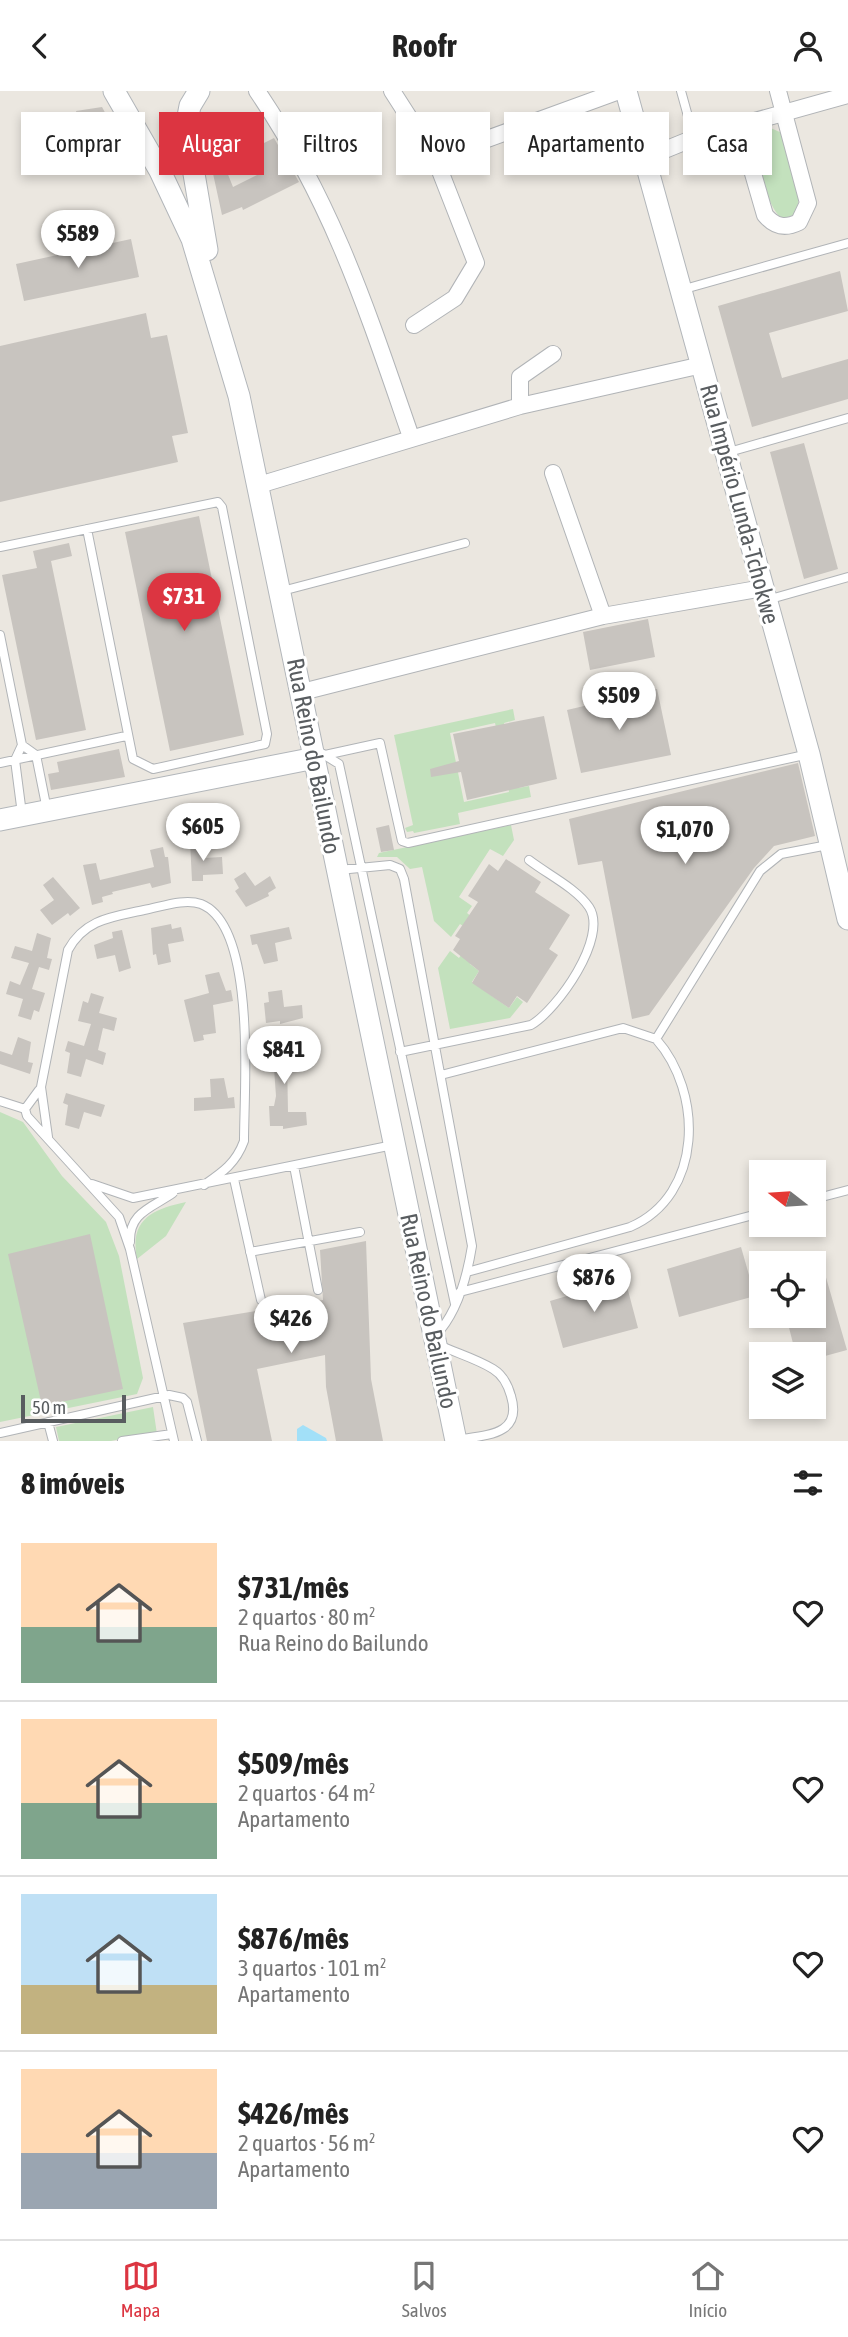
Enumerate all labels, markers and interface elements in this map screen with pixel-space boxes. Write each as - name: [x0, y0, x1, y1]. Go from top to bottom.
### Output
- icon: back: [21, 27, 59, 65]
- text: Roofr: [392, 27, 456, 64]
- icon: person: [789, 27, 827, 65]
- chip: Comprar: [21, 112, 145, 175]
- chip: Alugar: [159, 112, 264, 175]
- chip: Filtros: [278, 112, 382, 175]
- chip: Novo: [396, 112, 490, 175]
- chip: Apartamento: [504, 112, 669, 175]
- chip: Casa: [683, 112, 772, 175]
- pin: $589: [37, 211, 119, 270]
- text: $589: [57, 220, 99, 246]
- street label: Rua Império Lunda-Tchokwe: [695, 381, 785, 627]
- pin: $731: [143, 573, 225, 633]
- text: $731: [163, 583, 205, 609]
- street label: Rua Reino do Bailundo: [282, 656, 346, 856]
- pin: $509: [578, 673, 660, 732]
- text: $509: [598, 682, 640, 708]
- pin: $605: [162, 803, 244, 863]
- pin: $1,070: [628, 807, 742, 866]
- text: $605: [182, 813, 224, 839]
- text: $1,070: [657, 816, 714, 842]
- pin: $841: [243, 1027, 325, 1086]
- text: $841: [263, 1036, 305, 1062]
- north arrow: [749, 1160, 826, 1237]
- map controls: [749, 1160, 826, 1419]
- street label: Rua Reino do Bailundo: [395, 1211, 463, 1411]
- button: locate: [749, 1251, 826, 1328]
- pin: $876: [553, 1255, 635, 1314]
- text: $876: [573, 1264, 615, 1290]
- pin: $426: [250, 1295, 332, 1355]
- text: $426: [270, 1305, 312, 1331]
- button: layers: [749, 1342, 826, 1419]
- scale bar: [21, 1392, 126, 1424]
- text: 50 m: [32, 1396, 66, 1418]
- icon: filters: [789, 1464, 827, 1502]
- text: 8 imóveis: [21, 1466, 125, 1500]
- text: $731/mês: [238, 1570, 349, 1604]
- icon: home: [77, 1571, 161, 1655]
- icon: heart: [789, 1594, 827, 1632]
- text: 2 quartos · 80 m²: [238, 1604, 376, 1630]
- text: Rua Reino do Bailundo: [238, 1630, 429, 1656]
- text: $509/mês: [238, 1746, 349, 1780]
- icon: home: [77, 1747, 161, 1831]
- icon: heart: [789, 1770, 827, 1808]
- text: 2 quartos · 64 m²: [238, 1780, 376, 1806]
- text: Apartamento: [238, 1806, 350, 1832]
- text: $876/mês: [238, 1921, 349, 1955]
- icon: home: [77, 1922, 161, 2006]
- icon: heart: [789, 1945, 827, 1983]
- text: 3 quartos · 101 m²: [238, 1955, 386, 1981]
- text: Apartamento: [238, 1981, 350, 2007]
- text: $426/mês: [238, 2096, 349, 2130]
- icon: home: [77, 2097, 161, 2181]
- icon: heart: [789, 2120, 827, 2158]
- text: 2 quartos · 56 m²: [238, 2130, 376, 2156]
- text: Apartamento: [238, 2156, 350, 2182]
- tab: Mapa: [121, 2257, 160, 2321]
- tab: Salvos: [402, 2257, 447, 2321]
- tab: Início: [688, 2257, 727, 2321]

